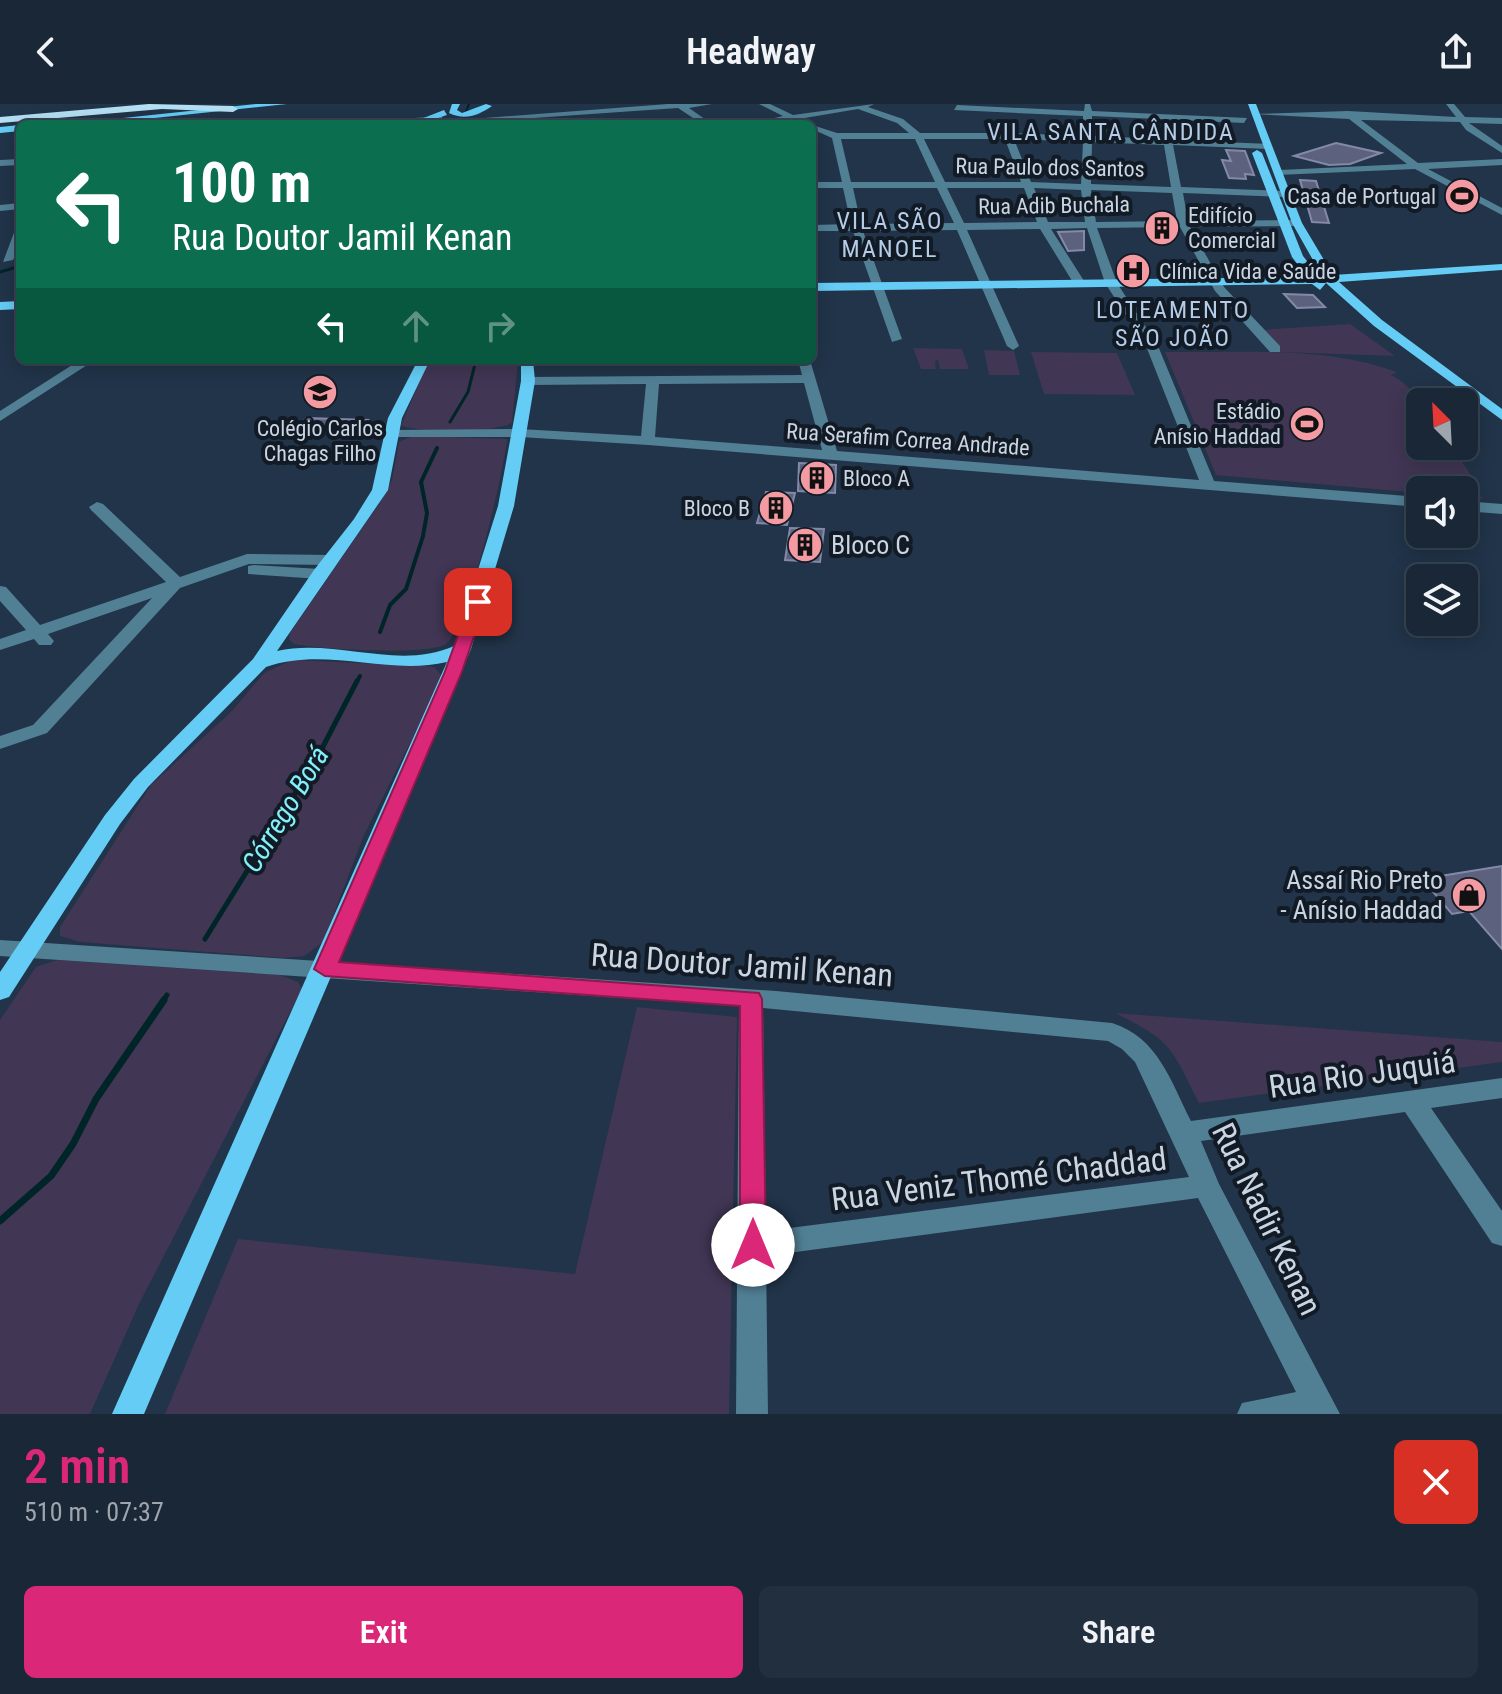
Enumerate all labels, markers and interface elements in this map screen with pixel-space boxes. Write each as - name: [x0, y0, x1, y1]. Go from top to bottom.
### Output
- icon: back: [24, 30, 68, 74]
- icon: share: [1434, 30, 1478, 74]
- text: Headway: [686, 31, 816, 73]
- district label: VILA SANTA CÂNDIDA: [987, 118, 1235, 146]
- text: 100 m: [172, 150, 311, 216]
- icon: left: [40, 152, 144, 256]
- street label: Rua Paulo dos Santos: [955, 153, 1145, 182]
- sports icon: Casa de Portugal: [1443, 177, 1481, 215]
- place label: Casa de Portugal: [1287, 184, 1436, 209]
- street label: Rua Adib Buchala: [978, 192, 1130, 219]
- place label: Edifício Comercial: [1188, 203, 1276, 253]
- district label: VILA SÃO MANOEL: [836, 207, 944, 263]
- building icon: Edifício Comercial: [1143, 209, 1181, 247]
- text: Rua Doutor Jamil Kenan: [172, 217, 512, 259]
- hospital icon: Clínica Vida e Saúde: [1114, 252, 1152, 290]
- place label: Clínica Vida e Saúde: [1159, 259, 1336, 284]
- district label: LOTEAMENTO SÃO JOÃO: [1096, 296, 1250, 352]
- icon: left: [310, 304, 354, 348]
- icon: ahead: [394, 304, 438, 348]
- icon: right: [478, 304, 522, 348]
- school or university icon: Colégio Carlos Chagas Filho: [301, 373, 339, 411]
- north arrow: [1406, 388, 1478, 460]
- map controls: [1406, 388, 1478, 636]
- place label: Estádio Anísio Haddad: [1154, 399, 1281, 449]
- sports icon: Estádio Anísio Haddad: [1288, 405, 1326, 443]
- place label: Colégio Carlos Chagas Filho: [257, 416, 383, 466]
- street label: Rua Serafim Correa Andrade: [786, 419, 1030, 460]
- building icon: Bloco A: [798, 459, 836, 497]
- place label: Bloco A: [843, 466, 910, 491]
- button: sound: [1406, 476, 1478, 548]
- building icon: Bloco B: [757, 489, 795, 527]
- place label: Bloco B: [684, 496, 750, 521]
- building icon: Bloco C: [786, 526, 824, 564]
- place label: Bloco C: [831, 530, 910, 560]
- button: layers: [1406, 564, 1478, 636]
- pin: [444, 568, 512, 636]
- icon: arrive: [456, 580, 500, 624]
- water label: Córrego Borá: [235, 740, 336, 878]
- place label: Assaí Rio Preto - Anísio Haddad: [1280, 865, 1443, 925]
- shop icon: Assaí Rio Preto - Anísio Haddad: [1450, 876, 1488, 914]
- street label: Rua Doutor Jamil Kenan: [590, 935, 894, 995]
- street label: Rua Rio Juquiá: [1266, 1042, 1458, 1106]
- street label: Rua Nadir Kenan: [1204, 1117, 1330, 1321]
- street label: Rua Veniz Thomé Chaddad: [829, 1140, 1169, 1218]
- position arrow: [711, 1203, 795, 1287]
- text: 2 min: [24, 1438, 130, 1495]
- button: close: [1394, 1440, 1478, 1524]
- text: 510 m · 07:37: [24, 1497, 164, 1527]
- button: Exit: [24, 1586, 743, 1678]
- button: Share: [759, 1586, 1478, 1678]

